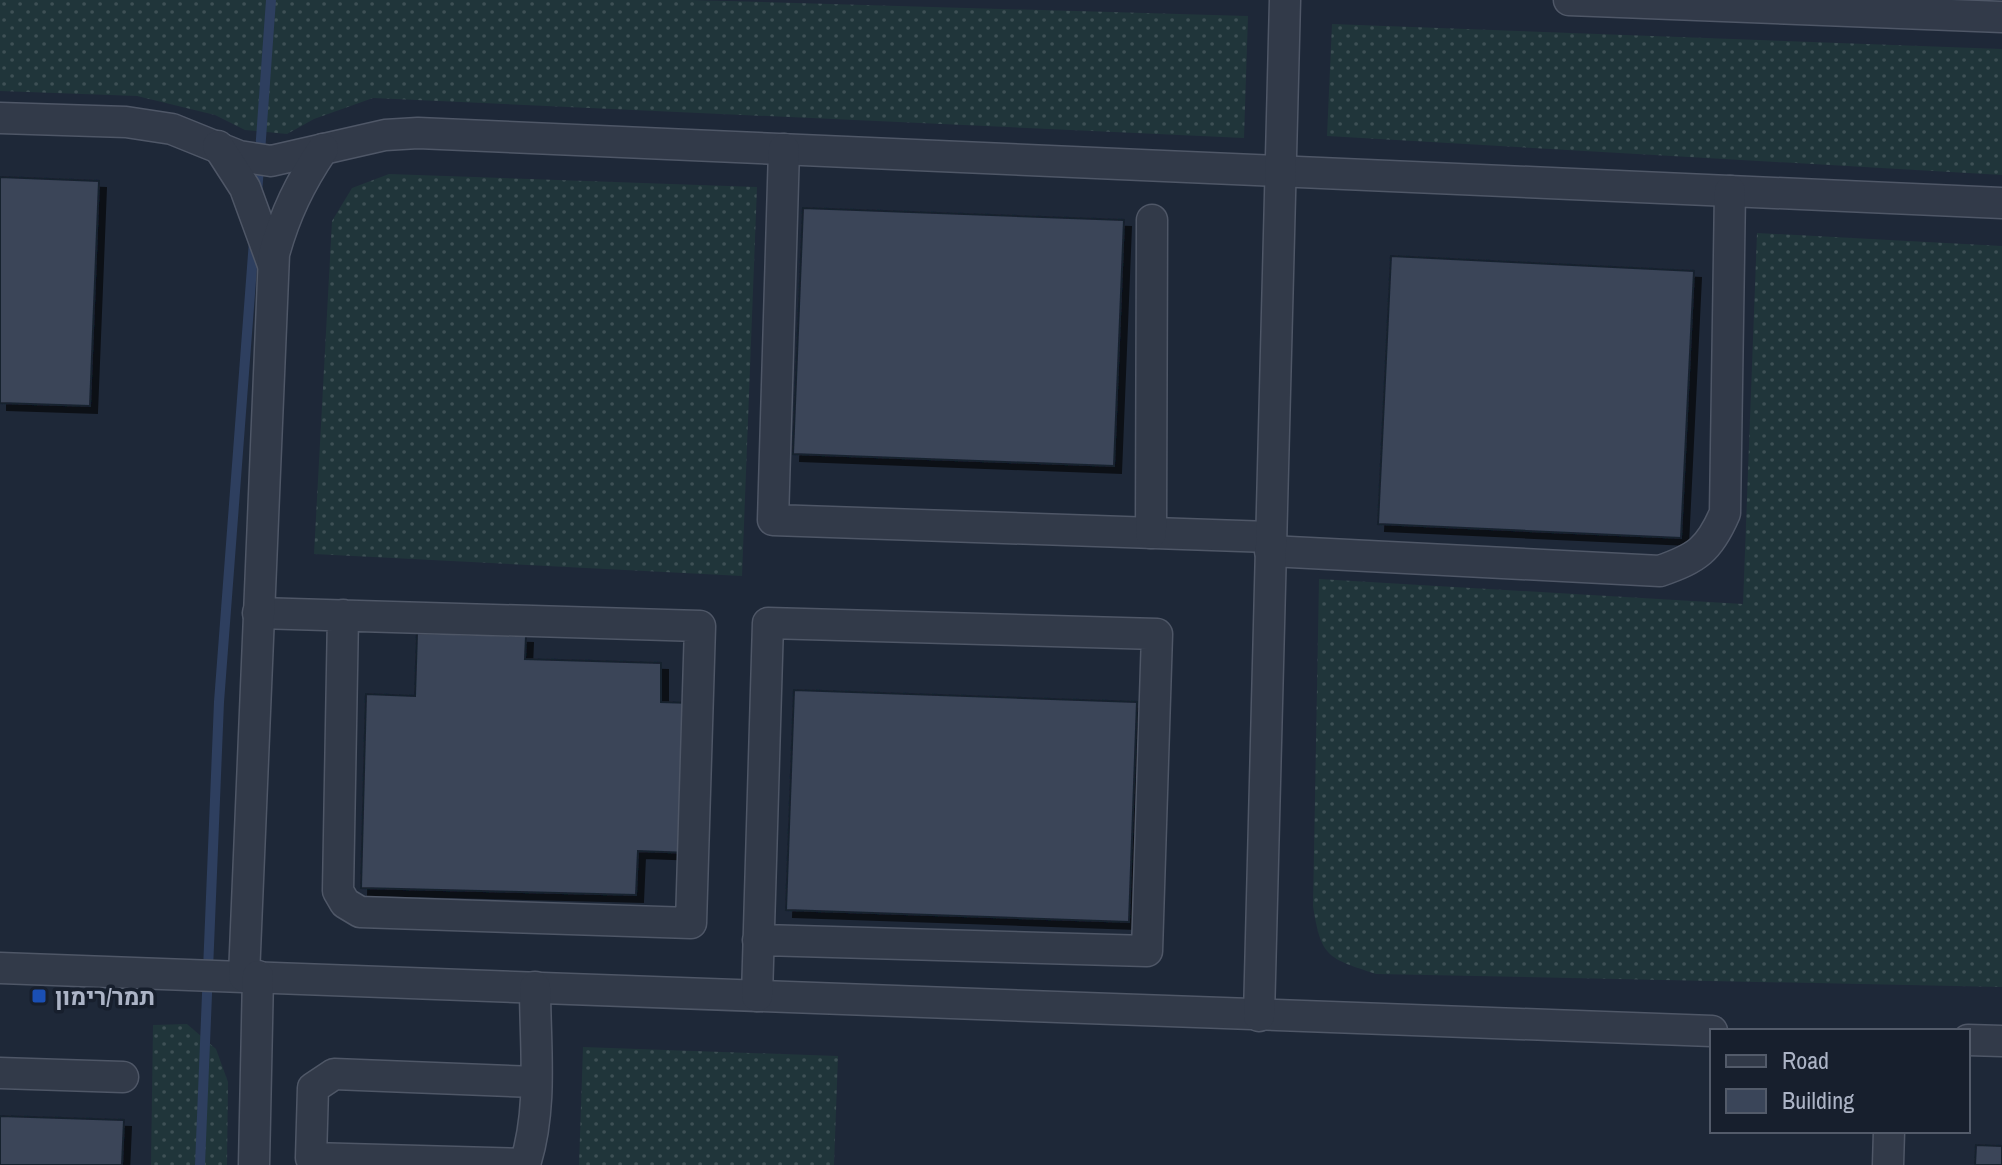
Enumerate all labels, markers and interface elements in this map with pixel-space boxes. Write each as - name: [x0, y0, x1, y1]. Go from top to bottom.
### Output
- place label: תמר/רימון: [55, 980, 155, 1012]
- marker: תמר/רימון: [30, 987, 48, 1005]
- legend: [1710, 1029, 1970, 1133]
- text: Road: [1782, 1044, 1829, 1076]
- text: Building: [1782, 1084, 1854, 1116]

